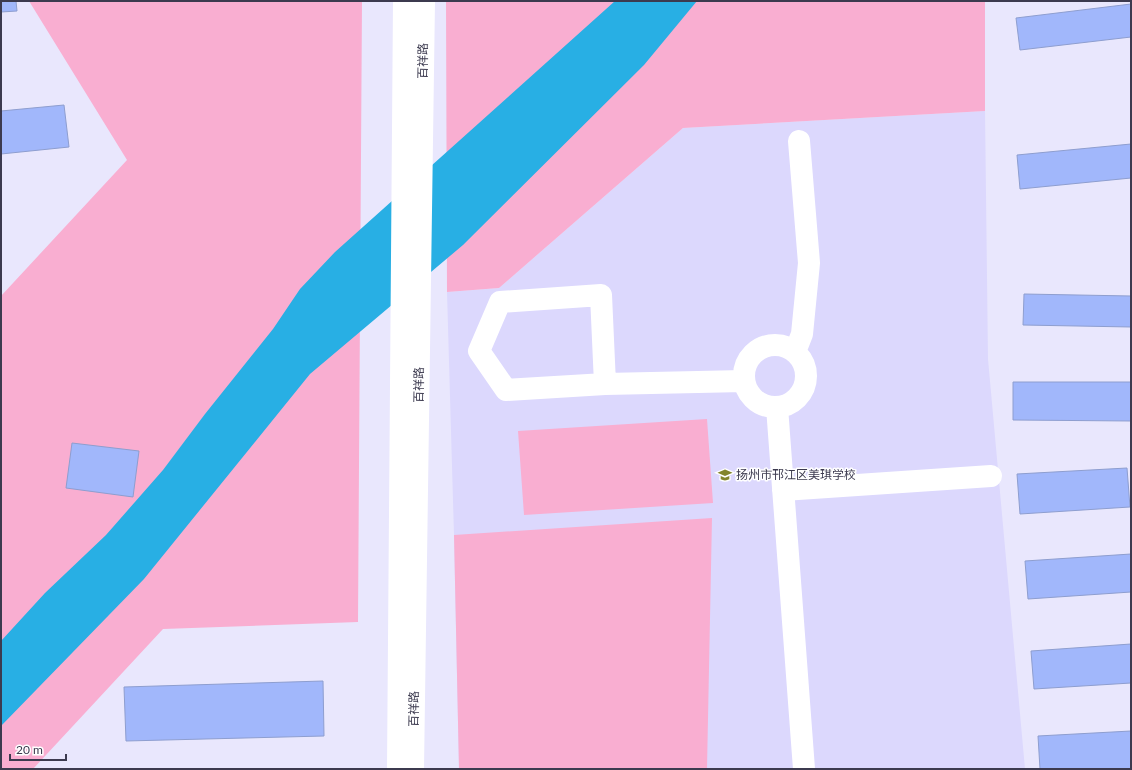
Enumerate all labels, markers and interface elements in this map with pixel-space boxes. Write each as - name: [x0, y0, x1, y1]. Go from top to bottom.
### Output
- street label: 百祥路: [415, 43, 430, 79]
- street label: 百祥路: [411, 367, 426, 403]
- school or university icon: 扬州市邗江区美琪学校: [717, 467, 733, 483]
- place label: 扬州市邗江区美琪学校: [736, 467, 856, 482]
- street label: 百祥路: [406, 691, 421, 727]
- scale bar: [10, 736, 66, 762]
- text: 20 m: [16, 742, 43, 757]

